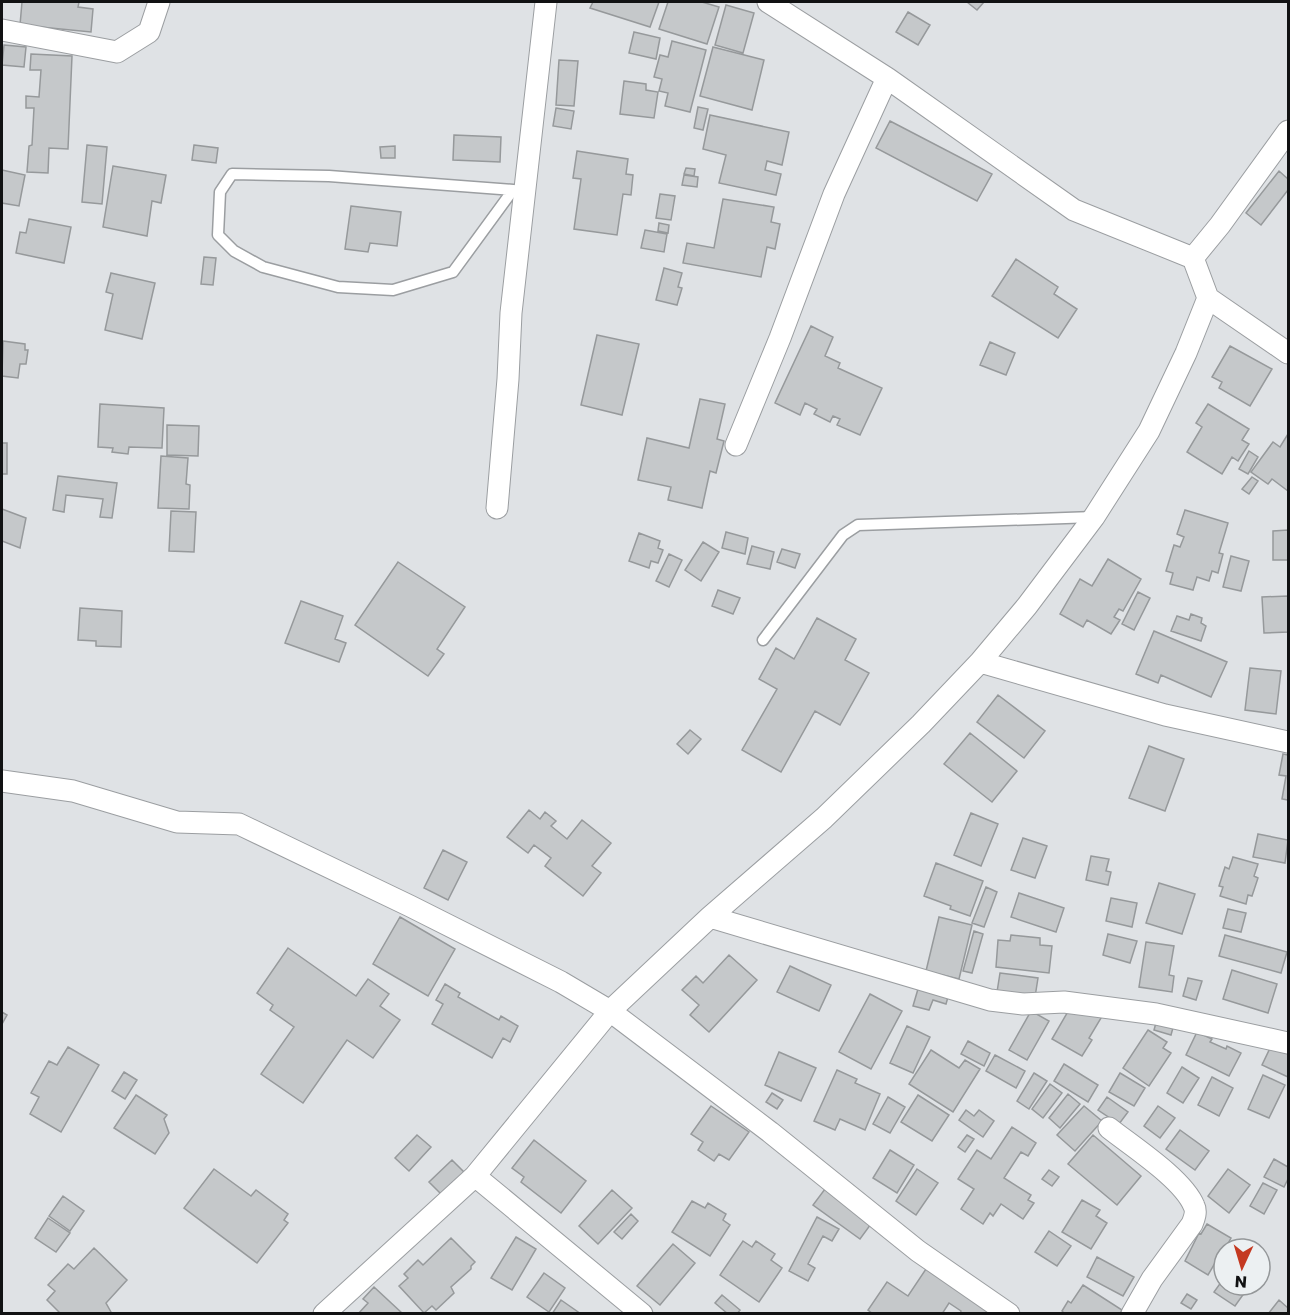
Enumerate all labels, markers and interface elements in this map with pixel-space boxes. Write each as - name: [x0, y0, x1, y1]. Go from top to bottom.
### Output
- north arrow: [1212, 1237, 1272, 1297]
- text: N: [1234, 1270, 1248, 1293]

